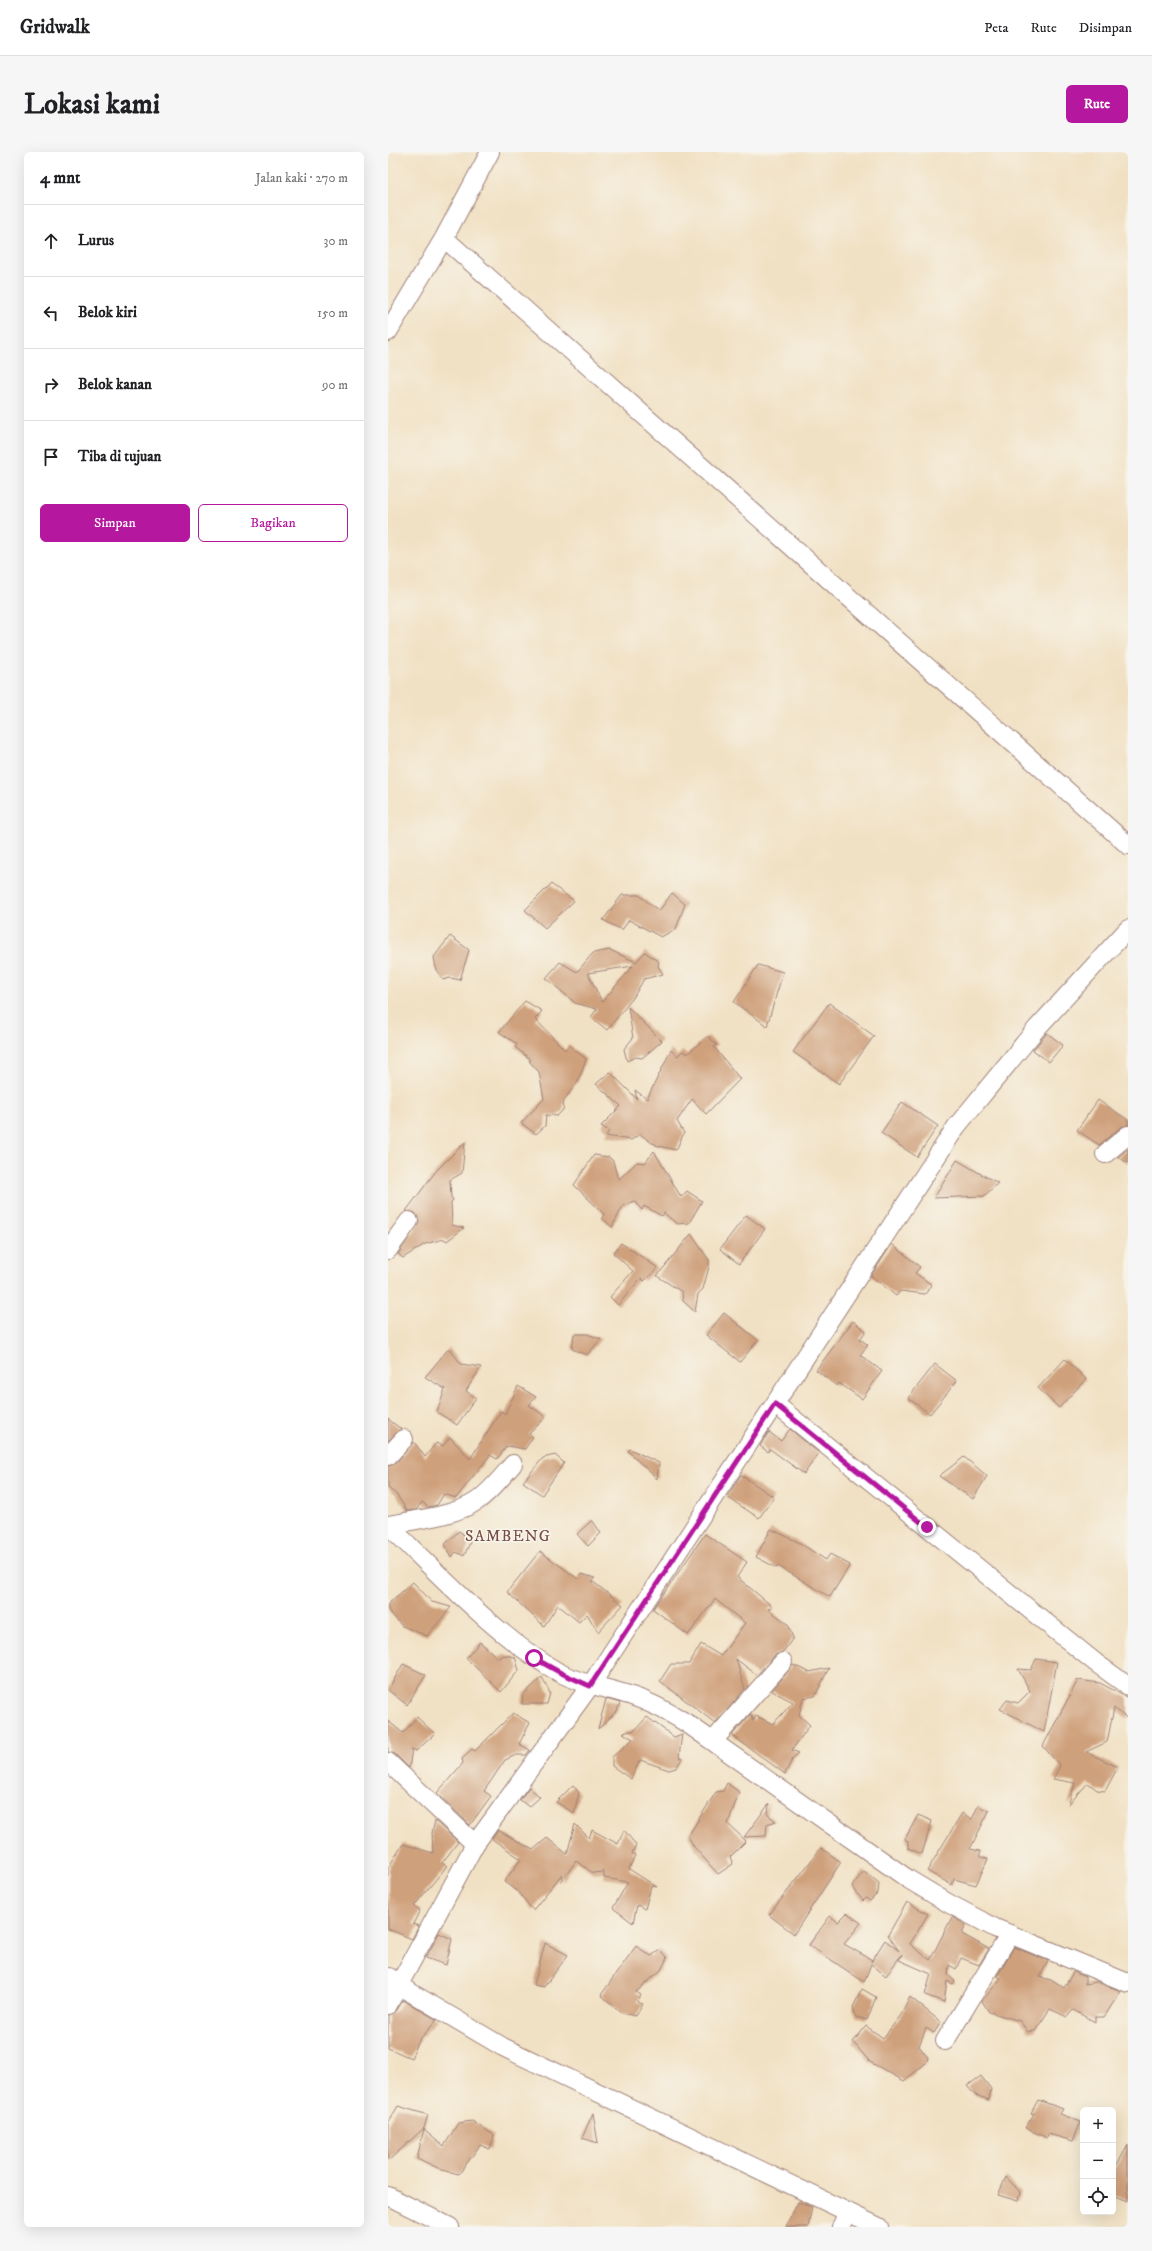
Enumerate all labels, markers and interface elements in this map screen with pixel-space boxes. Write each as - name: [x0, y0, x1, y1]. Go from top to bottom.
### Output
- text: Gridwalk: [20, 16, 90, 39]
- text: Peta: [984, 19, 1009, 37]
- text: Rute: [1031, 19, 1057, 37]
- text: Disimpan: [1079, 19, 1132, 37]
- button: Rute: [1066, 85, 1128, 123]
- text: Lokasi kami: [24, 87, 160, 122]
- text: 4 mnt: [40, 167, 80, 189]
- text: Jalan kaki · 270 m: [256, 170, 348, 186]
- icon: ahead: [40, 230, 62, 252]
- text: Lurus: [78, 231, 114, 250]
- text: 30 m: [324, 233, 348, 249]
- icon: left: [40, 302, 62, 324]
- text: Belok kiri: [78, 303, 137, 322]
- text: 150 m: [317, 305, 348, 321]
- icon: right: [40, 374, 62, 396]
- text: Belok kanan: [78, 375, 152, 394]
- text: 90 m: [322, 377, 348, 393]
- icon: arrive: [40, 446, 62, 468]
- text: Tiba di tujuan: [78, 447, 161, 466]
- button: Simpan: [40, 504, 190, 542]
- button: Bagikan: [198, 504, 348, 542]
- route end: [918, 1518, 936, 1536]
- district label: SAMBENG: [465, 1526, 551, 1546]
- route start: [525, 1649, 543, 1667]
- map controls: [1080, 2107, 1116, 2215]
- button: +: [1080, 2107, 1116, 2143]
- button: −: [1080, 2143, 1116, 2179]
- button: locate: [1080, 2179, 1116, 2215]

